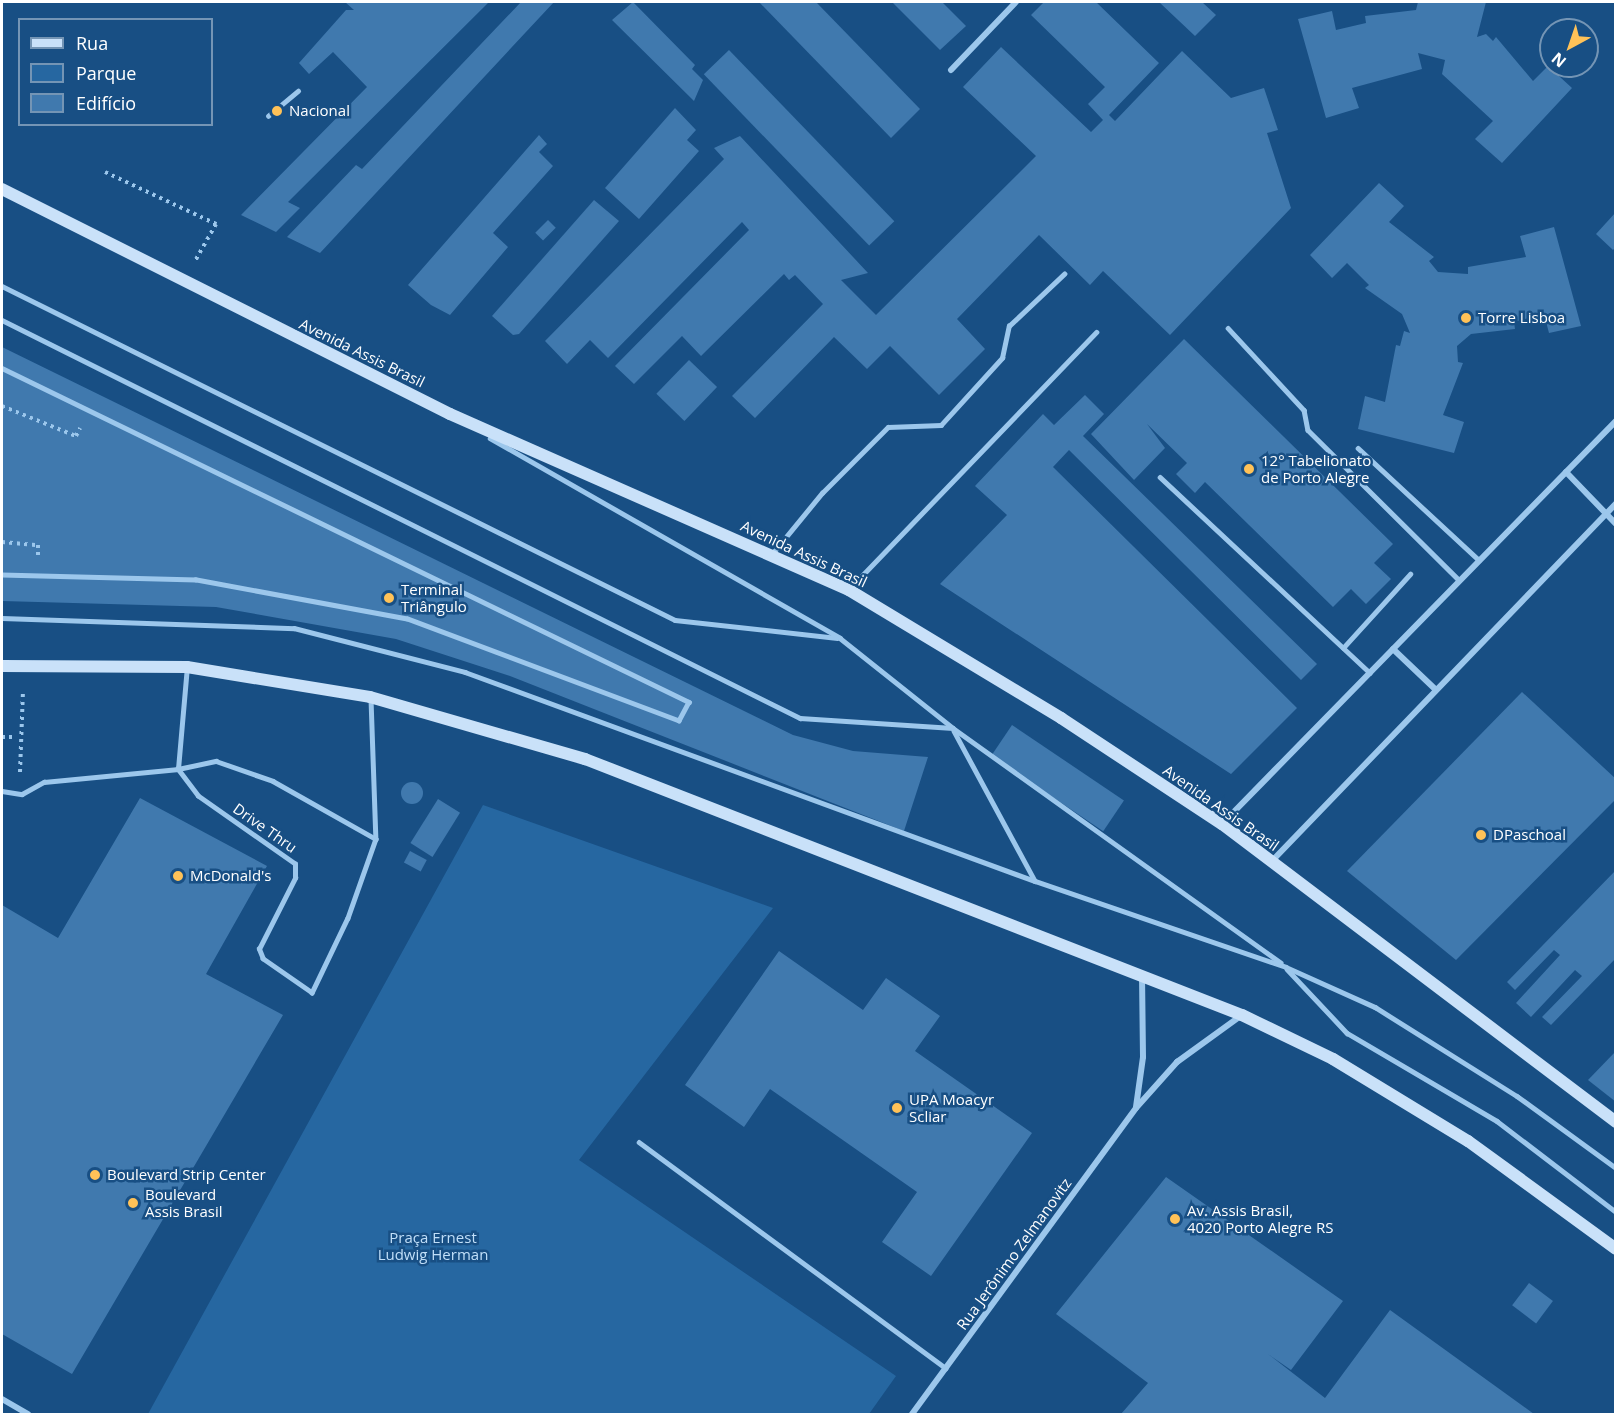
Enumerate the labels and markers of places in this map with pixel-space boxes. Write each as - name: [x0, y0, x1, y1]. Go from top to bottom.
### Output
- place label: Nacional: [289, 102, 350, 120]
- marker: Nacional: [270, 104, 284, 118]
- place label: Torre Lisboa: [1478, 309, 1565, 327]
- marker: Torre Lisboa: [1459, 311, 1473, 325]
- place label: 12° Tabelionato de Porto Alegre: [1261, 451, 1371, 486]
- marker: 12° Tabelionato de Porto Alegre: [1242, 462, 1256, 476]
- place label: Terminal Triângulo: [401, 580, 467, 615]
- marker: Terminal Triângulo: [382, 591, 396, 605]
- place label: DPaschoal: [1493, 826, 1566, 844]
- marker: DPaschoal: [1474, 828, 1488, 842]
- place label: McDonald's: [190, 867, 272, 885]
- marker: McDonald's: [171, 869, 185, 883]
- place label: UPA Moacyr Scliar: [909, 1090, 994, 1125]
- marker: UPA Moacyr Scliar: [890, 1101, 904, 1115]
- place label: Boulevard Strip Center: [107, 1166, 266, 1184]
- marker: Boulevard Strip Center: [88, 1168, 102, 1182]
- place label: Boulevard Assis Brasil: [145, 1185, 222, 1220]
- marker: Boulevard Assis Brasil: [126, 1196, 140, 1210]
- place label: Av. Assis Brasil, 4020 Porto Alegre RS: [1187, 1201, 1333, 1236]
- marker: Av. Assis Brasil, 4020 Porto Alegre RS: [1168, 1212, 1182, 1226]

